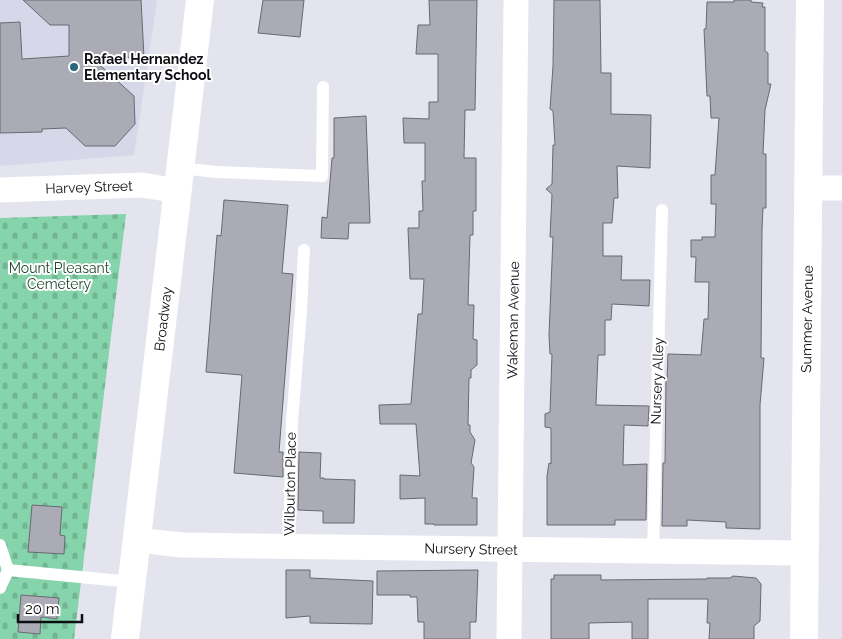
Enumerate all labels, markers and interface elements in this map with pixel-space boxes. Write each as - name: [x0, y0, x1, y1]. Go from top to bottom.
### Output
- place label: Rafael Hernandez Elementary School: [84, 51, 212, 83]
- marker: Rafael Hernandez Elementary School: [68, 61, 80, 73]
- street label: Harvey Street: [45, 177, 133, 197]
- park label: Mount Pleasant Cemetery: [9, 260, 110, 292]
- street label: Wakeman Avenue: [504, 261, 522, 379]
- street label: Summer Avenue: [798, 265, 816, 373]
- street label: Broadway: [151, 285, 175, 352]
- street label: Nursery Alley: [647, 337, 667, 425]
- street label: Wilburton Place: [281, 432, 299, 536]
- street label: Nursery Street: [424, 540, 518, 558]
- scale bar: [18, 592, 81, 624]
- text: 20 m: [25, 600, 60, 618]

